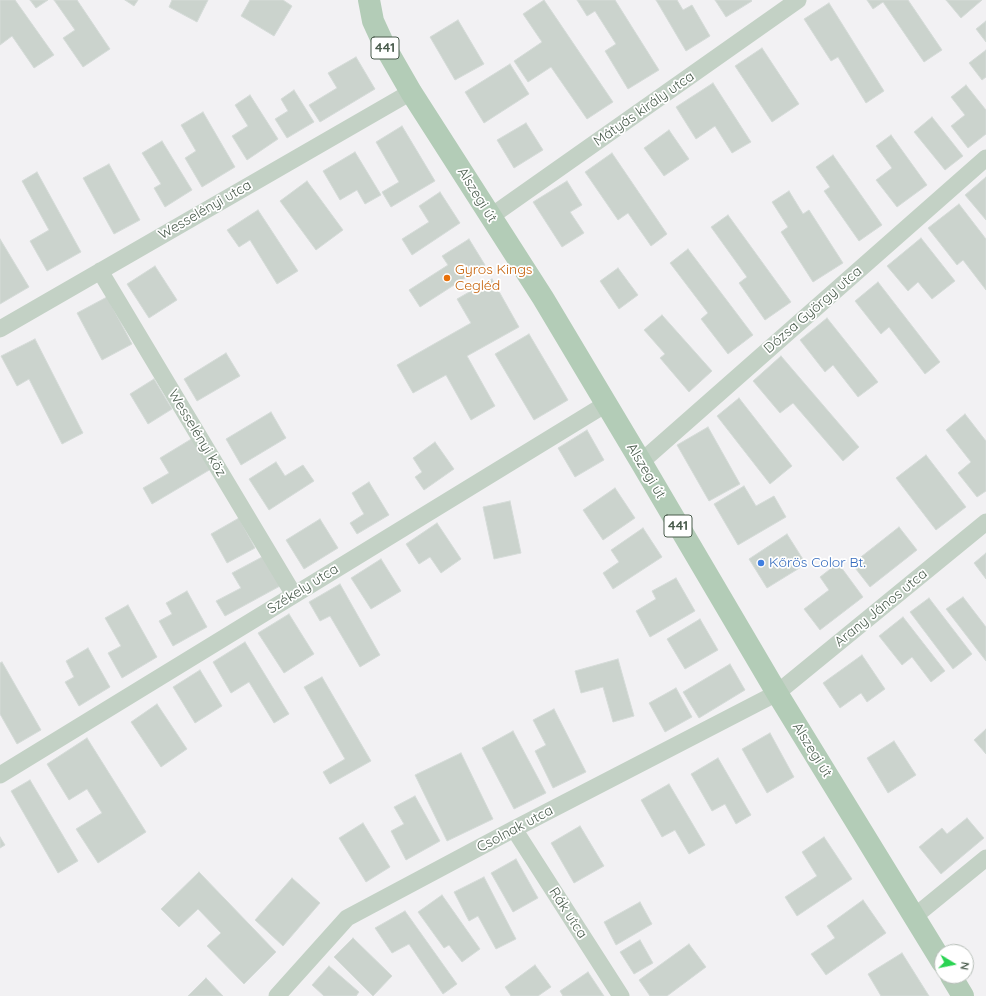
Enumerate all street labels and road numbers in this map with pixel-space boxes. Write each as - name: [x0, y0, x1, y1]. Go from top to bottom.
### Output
- road number: 441: [371, 37, 399, 59]
- street label: Mátyás király utca: [590, 68, 698, 150]
- street label: Alszegi út: [454, 164, 500, 226]
- street label: Wesselényi utca: [156, 177, 254, 243]
- street label: Dózsa György utca: [761, 263, 865, 357]
- street label: Wesselényi köz: [164, 386, 230, 480]
- street label: Alszegi út: [623, 440, 669, 502]
- road number: 441: [664, 515, 692, 537]
- street label: Székely utca: [264, 561, 342, 617]
- street label: Arany János utca: [831, 565, 931, 651]
- street label: Alszegi út: [789, 719, 835, 781]
- street label: Csolnak utca: [474, 802, 556, 856]
- street label: Rák utca: [545, 884, 591, 942]

